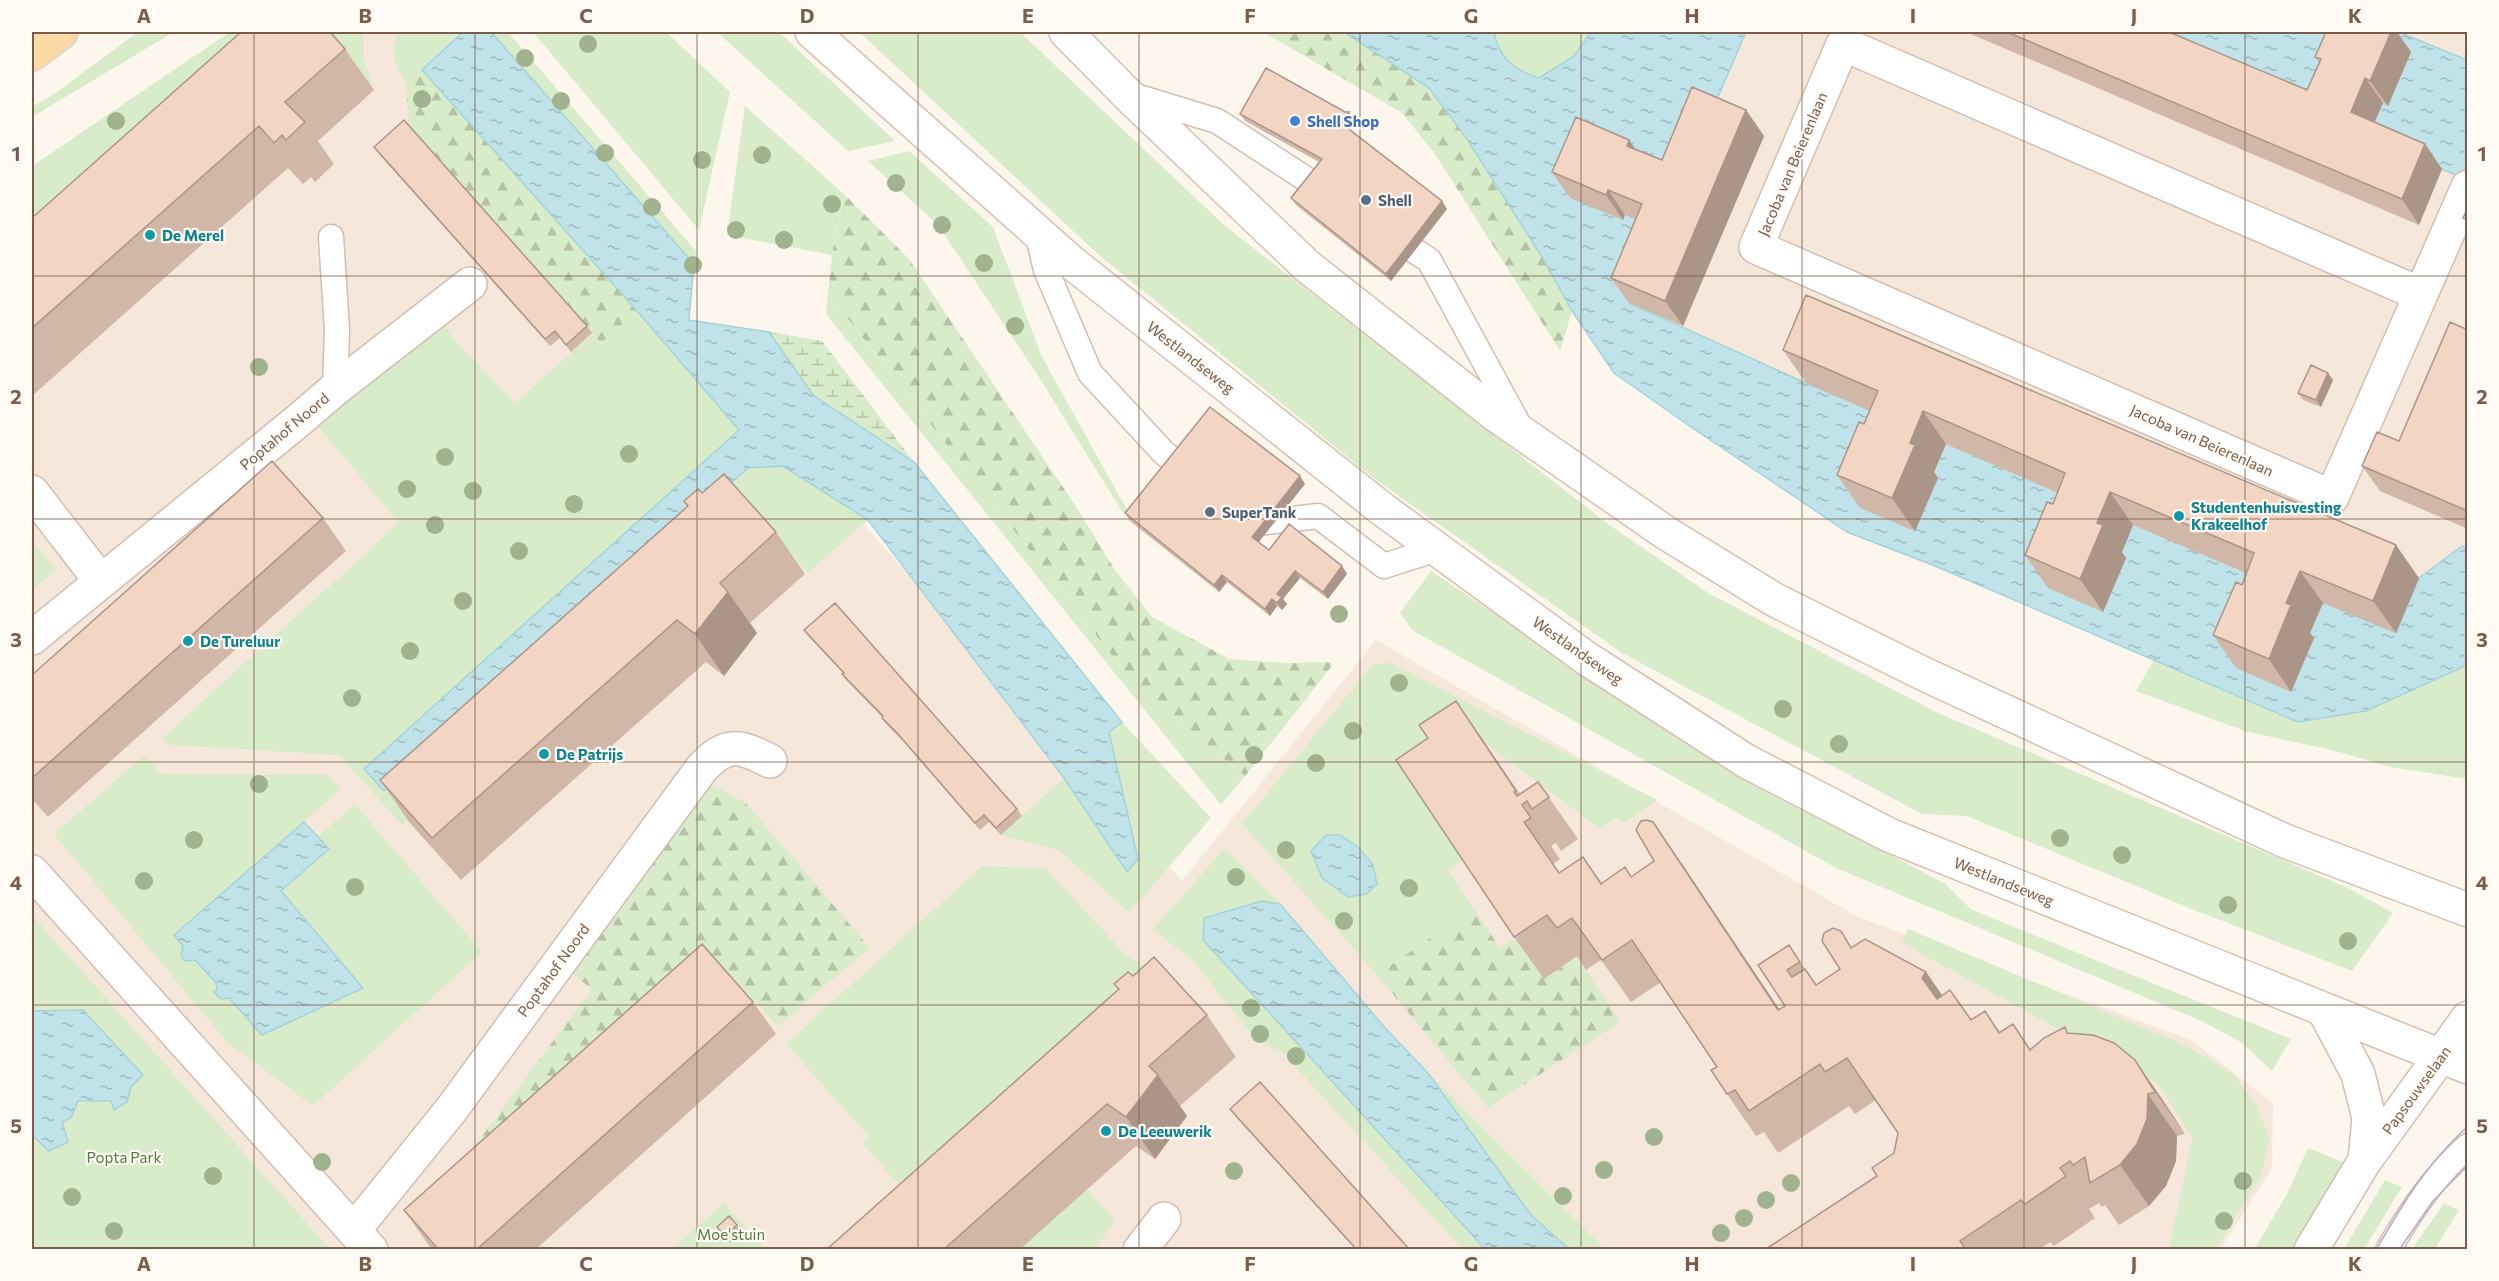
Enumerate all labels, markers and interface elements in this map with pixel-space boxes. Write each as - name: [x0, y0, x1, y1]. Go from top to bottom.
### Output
- text: A: [137, 3, 151, 27]
- text: B: [358, 3, 372, 27]
- text: C: [579, 3, 593, 27]
- text: D: [800, 3, 814, 27]
- text: E: [1022, 3, 1034, 27]
- text: F: [1244, 3, 1256, 27]
- text: G: [1464, 3, 1478, 27]
- text: H: [1685, 3, 1700, 27]
- text: I: [1910, 3, 1916, 27]
- text: J: [2131, 3, 2137, 27]
- text: K: [2348, 3, 2362, 27]
- street label: Jacoba van Beierenlaan: [1753, 89, 1831, 239]
- place label: Shell Shop: [1307, 112, 1379, 130]
- marker: Shell Shop: [1288, 114, 1302, 128]
- text: 1: [11, 141, 21, 165]
- text: 1: [2477, 141, 2487, 165]
- place label: Shell: [1378, 191, 1412, 209]
- marker: Shell: [1359, 193, 1373, 207]
- place label: De Merel: [162, 226, 224, 244]
- marker: De Merel: [143, 228, 157, 242]
- street label: Westlandseweg: [1144, 317, 1238, 397]
- text: 2: [10, 384, 22, 408]
- text: 2: [2476, 384, 2488, 408]
- street label: Poptahof Noord: [236, 389, 332, 473]
- street label: Jacoba van Beierenlaan: [2128, 400, 2276, 480]
- place label: Studentenhuisvesting Krakeelhof: [2191, 498, 2341, 533]
- place label: SuperTank: [1222, 503, 1297, 521]
- marker: SuperTank: [1203, 505, 1217, 519]
- marker: Studentenhuisvesting Krakeelhof: [2172, 509, 2186, 523]
- street label: Westlandseweg: [1529, 612, 1627, 688]
- text: 3: [10, 627, 22, 651]
- text: 3: [2476, 627, 2488, 651]
- place label: De Tureluur: [200, 632, 280, 650]
- marker: De Tureluur: [181, 634, 195, 648]
- place label: De Patrijs: [556, 745, 623, 763]
- marker: De Patrijs: [537, 747, 551, 761]
- street label: Westlandseweg: [1951, 853, 2057, 909]
- text: 4: [10, 870, 22, 894]
- text: 4: [2476, 870, 2488, 894]
- street label: Poptahof Noord: [513, 920, 593, 1020]
- street label: Papsouwselaan: [2378, 1042, 2454, 1138]
- text: 5: [10, 1113, 22, 1137]
- text: 5: [2476, 1113, 2488, 1137]
- place label: De Leeuwerik: [1118, 1122, 1212, 1140]
- marker: De Leeuwerik: [1099, 1124, 1113, 1138]
- park label: Popta Park: [86, 1148, 162, 1166]
- park label: Moe'stuin: [697, 1225, 765, 1243]
- text: A: [137, 1251, 151, 1275]
- text: B: [358, 1251, 372, 1275]
- text: C: [579, 1251, 593, 1275]
- text: D: [800, 1251, 814, 1275]
- text: E: [1022, 1251, 1034, 1275]
- text: F: [1244, 1251, 1256, 1275]
- text: G: [1464, 1251, 1478, 1275]
- text: H: [1685, 1251, 1700, 1275]
- text: I: [1910, 1251, 1916, 1275]
- text: J: [2131, 1251, 2137, 1275]
- text: K: [2348, 1251, 2362, 1275]

